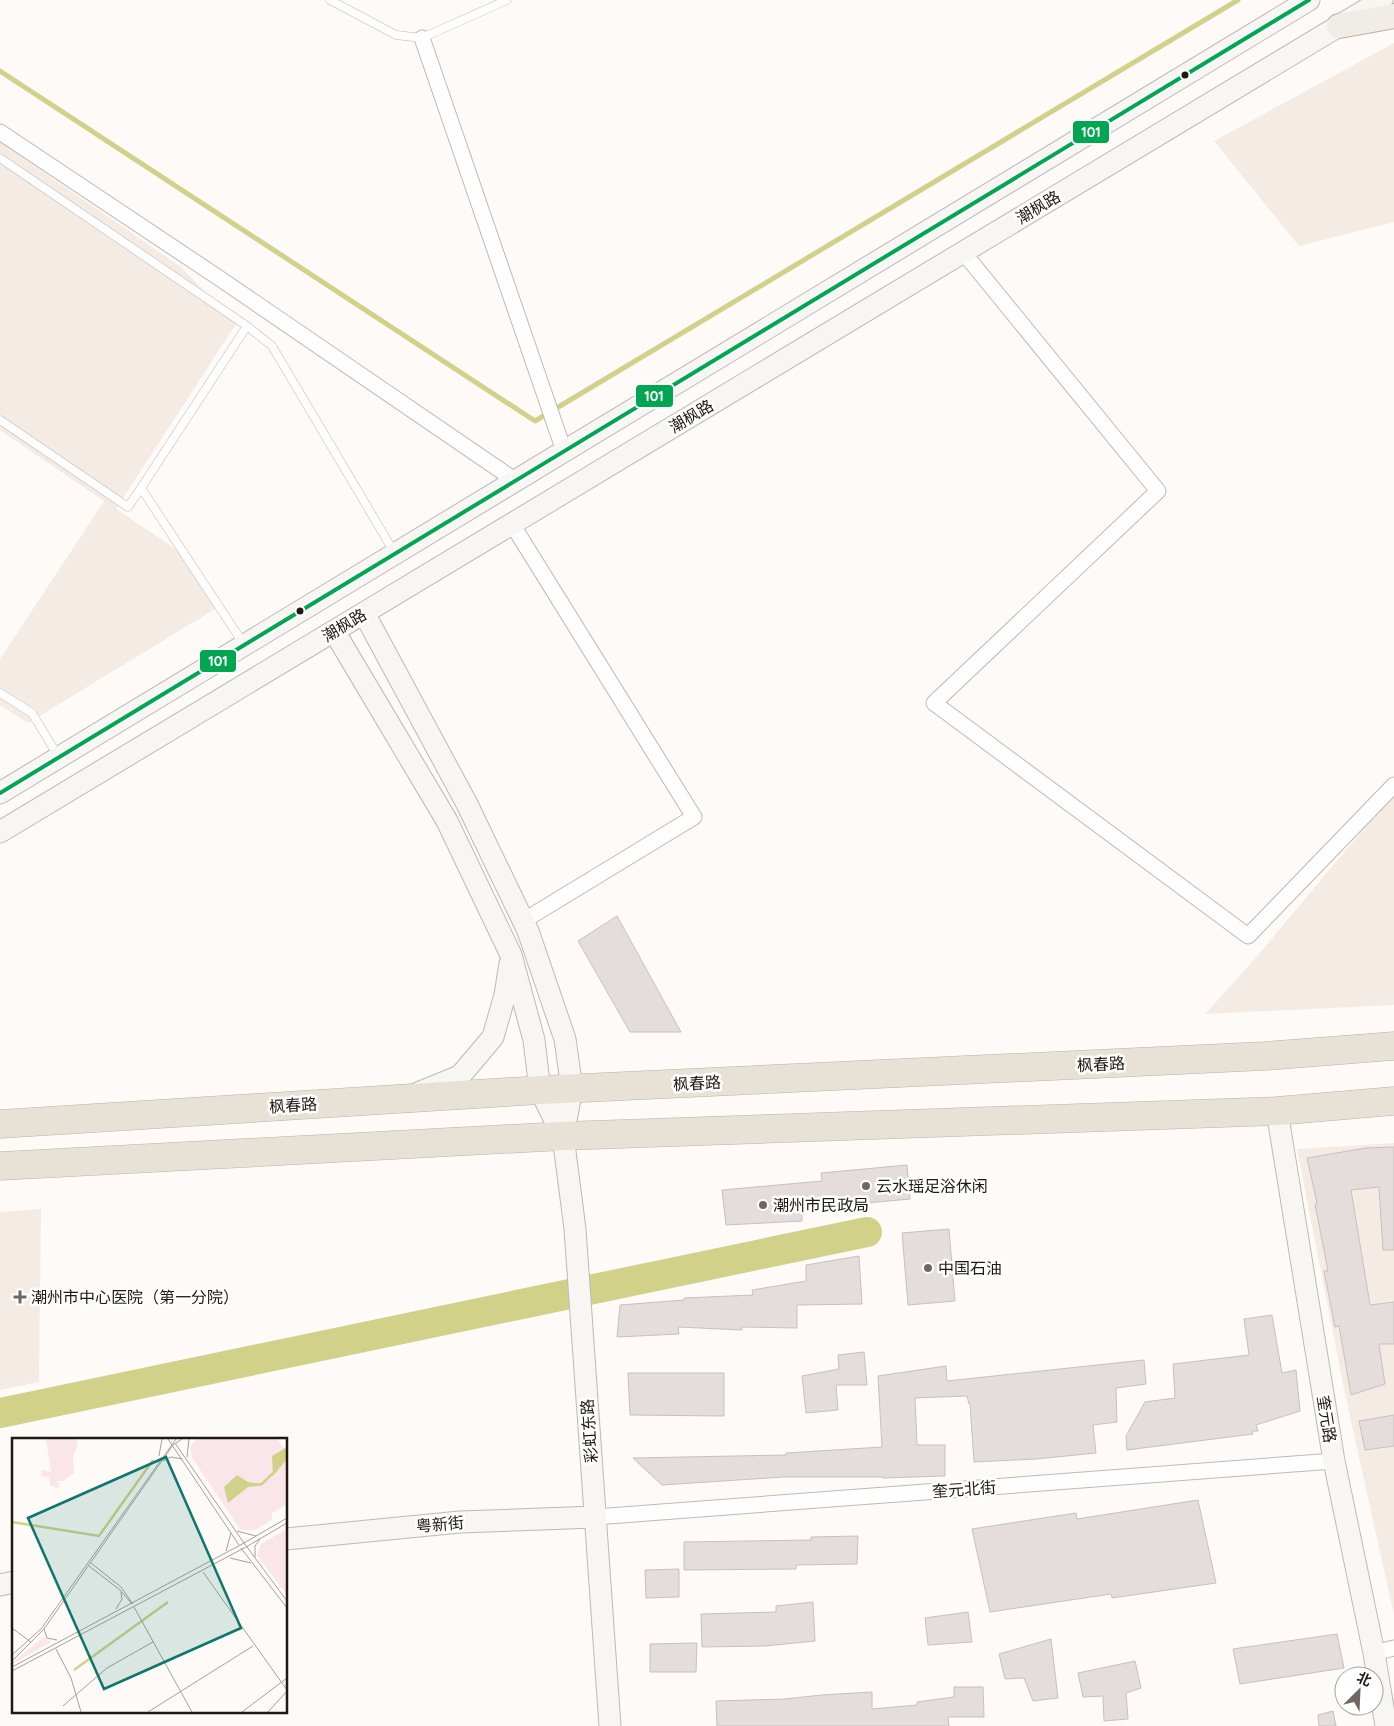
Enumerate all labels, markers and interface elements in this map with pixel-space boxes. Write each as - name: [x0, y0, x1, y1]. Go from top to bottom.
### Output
- unlabelled marker: [1180, 70, 1190, 80]
- line badge: 101: [1072, 120, 1110, 144]
- text: 101: [1081, 123, 1101, 141]
- street label: 潮枫路: [1012, 186, 1064, 228]
- line badge: 101: [635, 384, 674, 408]
- text: 101: [644, 387, 664, 405]
- street label: 潮枫路: [665, 395, 717, 437]
- street label: 潮枫路: [318, 604, 370, 646]
- unlabelled marker: [295, 606, 305, 616]
- line badge: 101: [199, 649, 237, 673]
- text: 101: [208, 652, 228, 670]
- street label: 枫春路: [1077, 1053, 1125, 1075]
- street label: 枫春路: [673, 1072, 721, 1094]
- street label: 枫春路: [268, 1093, 318, 1117]
- place label: 云水瑶足浴休闲: [876, 1176, 988, 1196]
- marker: 云水瑶足浴休闲: [860, 1180, 872, 1192]
- place label: 潮州市民政局: [773, 1195, 869, 1215]
- marker: 潮州市民政局: [757, 1199, 769, 1211]
- place label: 中国石油: [938, 1258, 1002, 1278]
- marker: 中国石油: [922, 1262, 934, 1274]
- place label: 潮州市中心医院（第一分院）: [31, 1287, 239, 1307]
- marker: 潮州市中心医院（第一分院）: [13, 1290, 27, 1304]
- street label: 奎元路: [1313, 1394, 1341, 1444]
- street label: 彩虹东路: [577, 1398, 601, 1464]
- inset map: [12, 1438, 288, 1714]
- street label: 奎元北街: [931, 1477, 997, 1501]
- street label: 粤新街: [415, 1512, 465, 1536]
- north arrow: [1334, 1666, 1384, 1716]
- text: 北: [1354, 1668, 1374, 1690]

